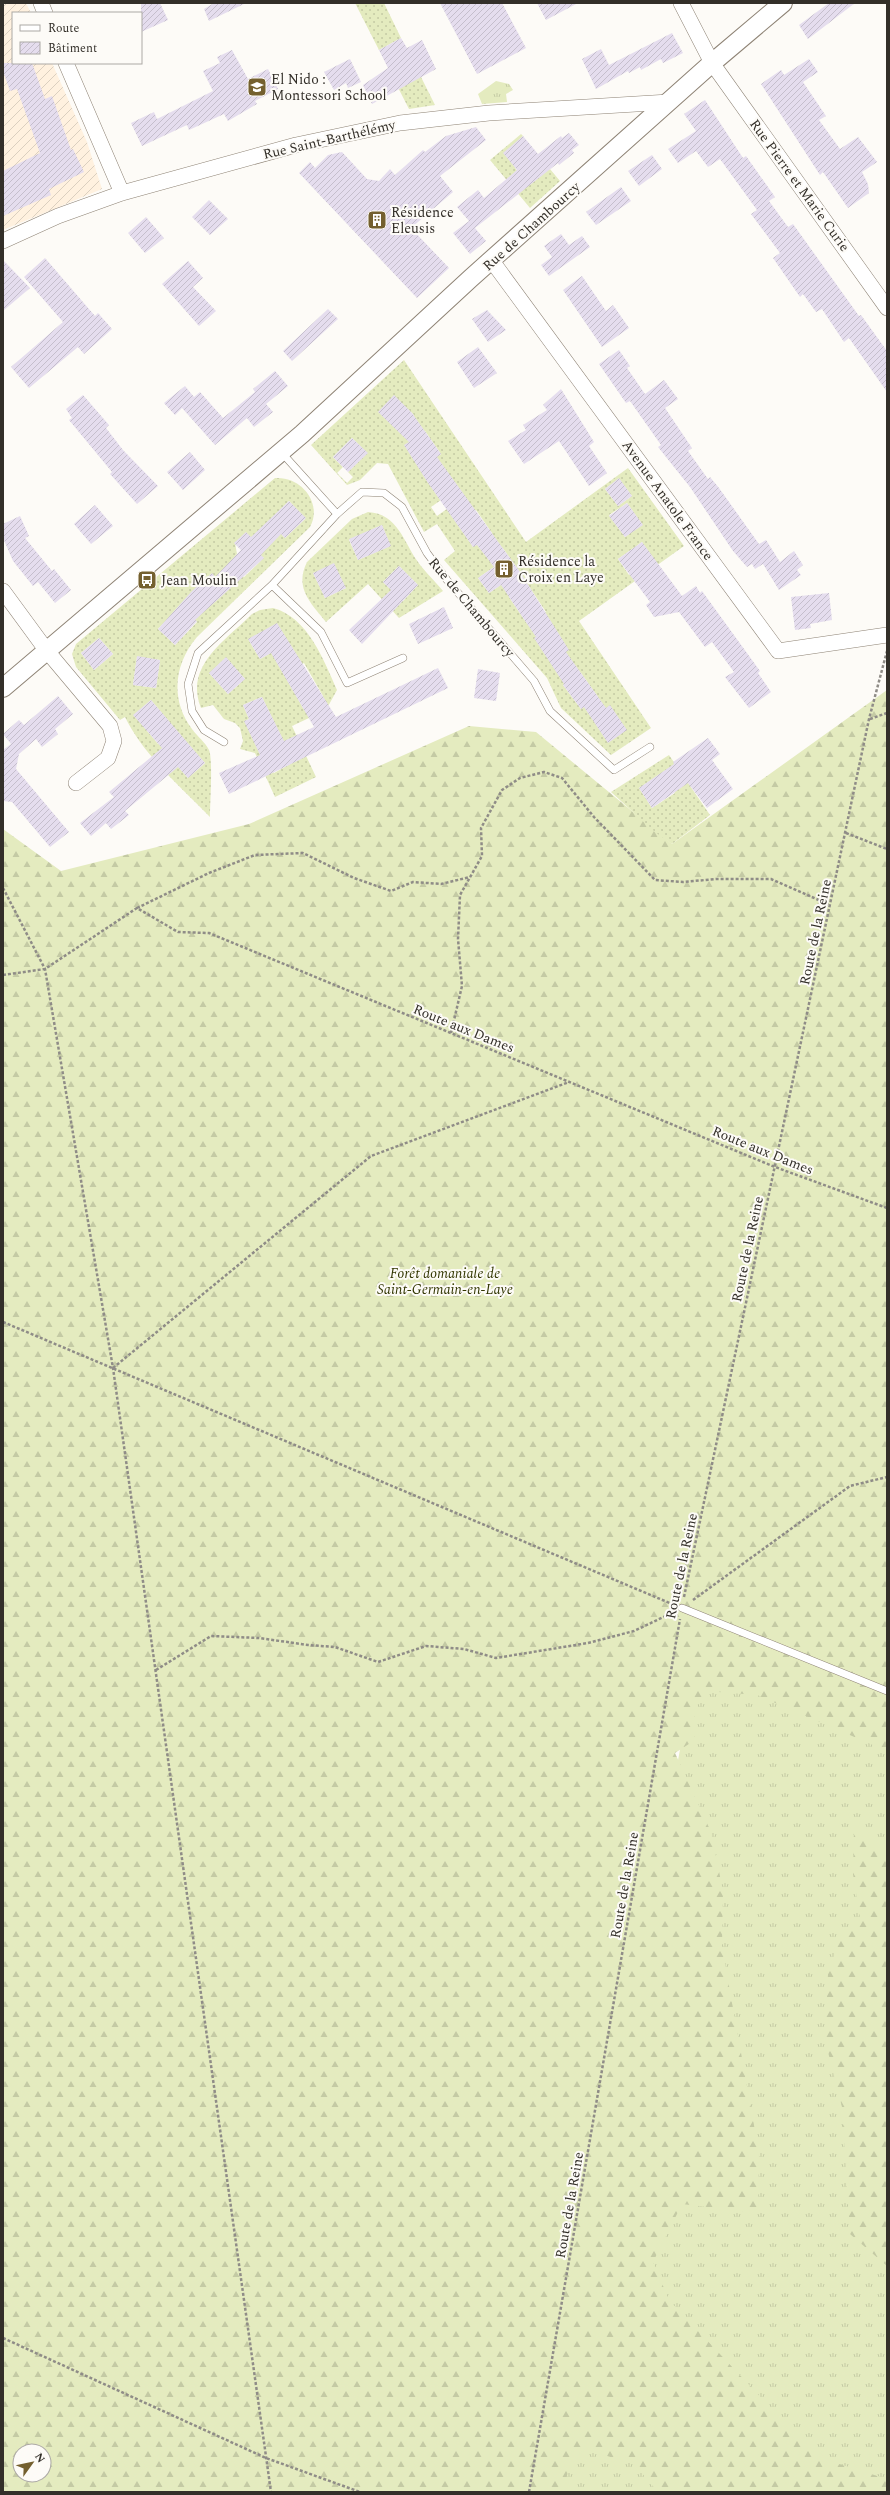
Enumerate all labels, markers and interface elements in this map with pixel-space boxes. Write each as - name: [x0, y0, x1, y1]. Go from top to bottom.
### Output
- legend: [12, 12, 142, 64]
- text: Route: [48, 19, 79, 38]
- text: Bâtiment: [48, 39, 97, 58]
- place label: El Nido : Montessori School: [271, 69, 387, 106]
- school or university icon: El Nido : Montessori School: [246, 76, 268, 98]
- street label: Rue Saint-Barthélémy: [261, 114, 399, 165]
- street label: Rue Pierre et Marie Curie: [744, 115, 855, 256]
- street label: Rue de Chambourcy: [478, 176, 586, 276]
- place label: Résidence Eleusis: [391, 202, 454, 239]
- building icon: Résidence Eleusis: [366, 209, 388, 231]
- street label: Avenue Anatole France: [617, 436, 719, 565]
- place label: Résidence la Croix en Laye: [518, 551, 604, 588]
- street label: Rue de Chambourcy: [423, 553, 521, 663]
- building icon: Résidence la Croix en Laye: [493, 558, 515, 580]
- bus stop icon: Jean Moulin: [136, 569, 158, 591]
- place label: Jean Moulin: [161, 570, 237, 591]
- street label: Route de la Reine: [794, 877, 837, 987]
- street label: Route aux Dames: [410, 999, 518, 1058]
- street label: Route aux Dames: [709, 1121, 817, 1180]
- street label: Route de la Reine: [726, 1194, 769, 1304]
- park label: Forêt domaniale de Saint-Germain-en-Laye: [377, 1263, 513, 1300]
- street label: Route de la Reine: [660, 1511, 703, 1621]
- street label: Route de la Reine: [605, 1830, 644, 1940]
- street label: Route de la Reine: [550, 2150, 589, 2260]
- north arrow: [12, 2443, 52, 2483]
- text: N: [30, 2449, 50, 2466]

